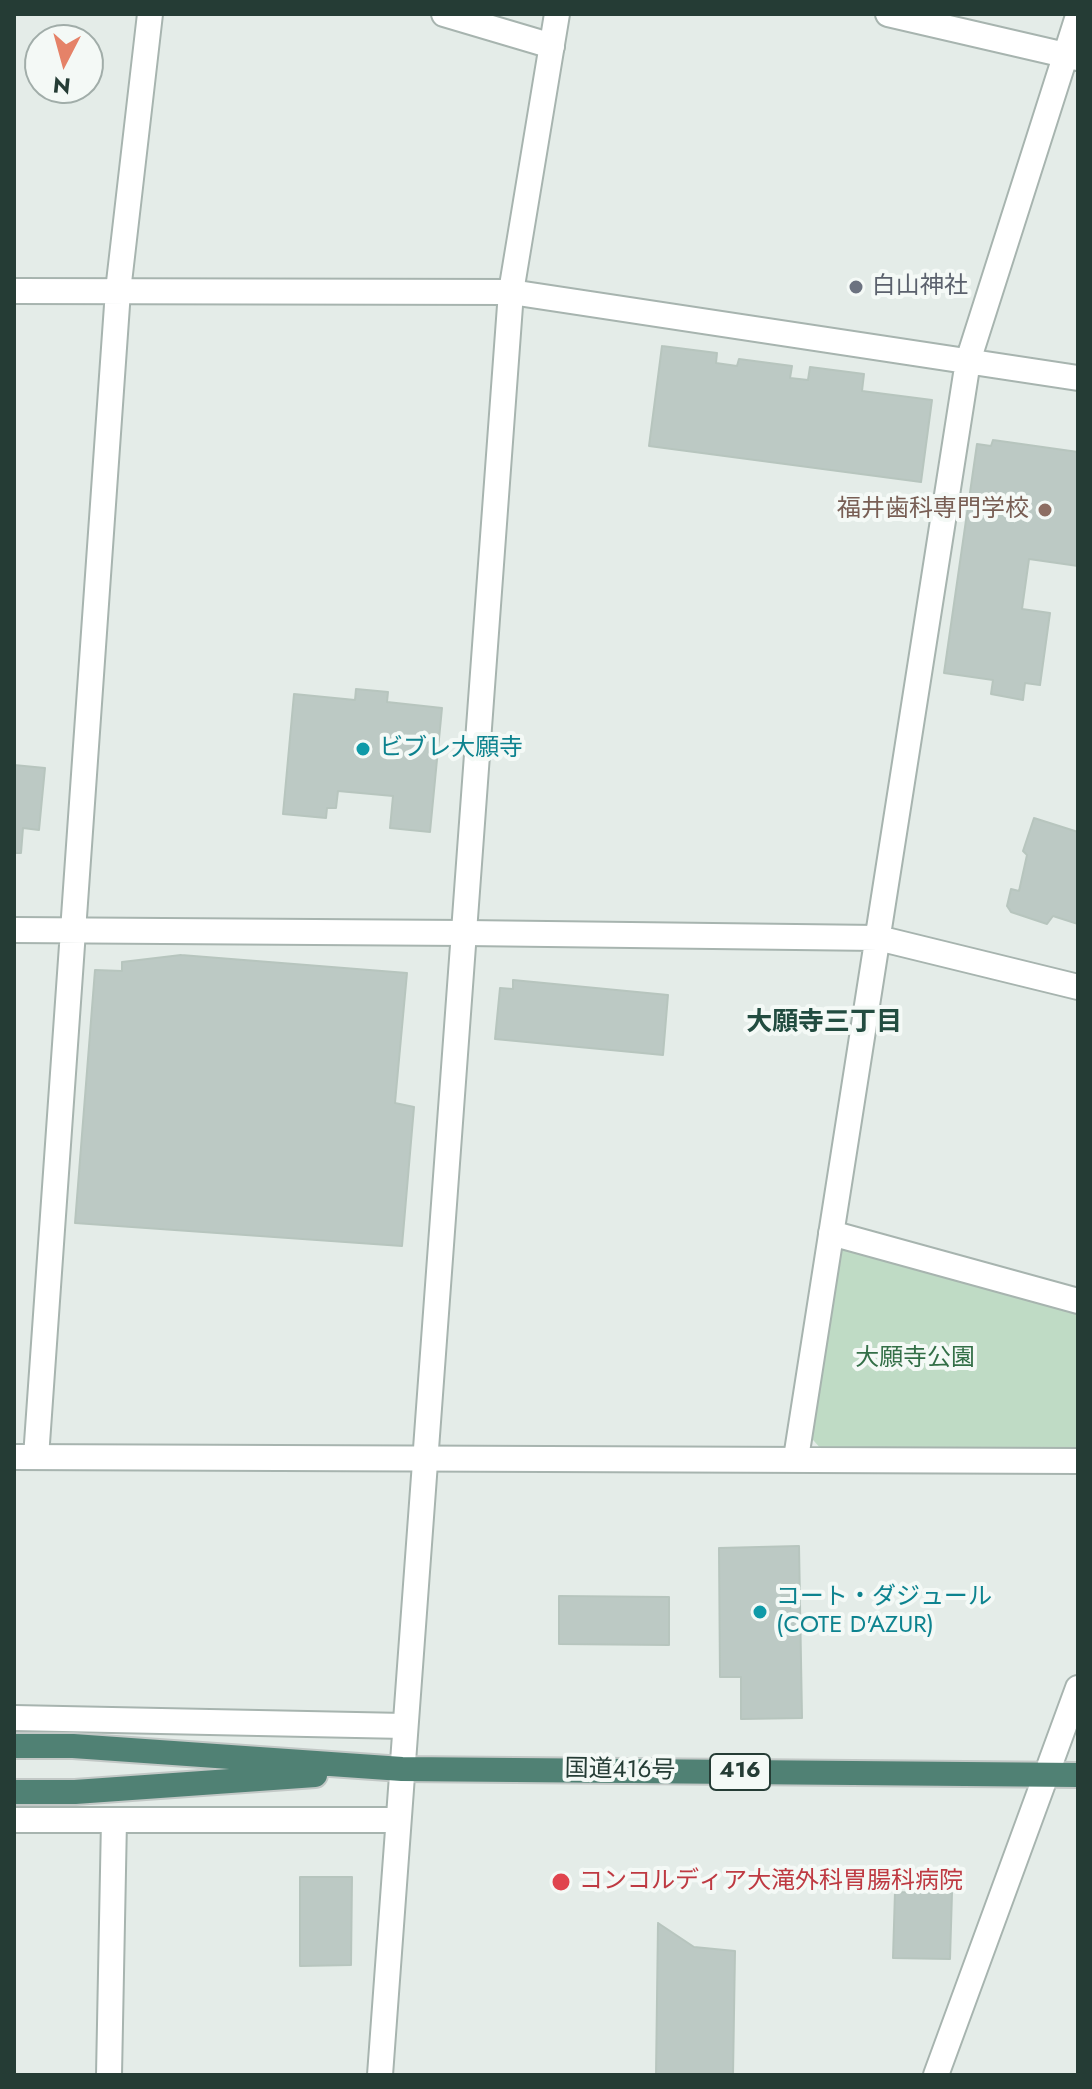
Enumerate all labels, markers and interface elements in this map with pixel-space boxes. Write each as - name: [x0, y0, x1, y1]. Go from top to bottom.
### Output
- north arrow: [24, 24, 104, 104]
- text: N: [51, 69, 72, 103]
- place label: 白山神社: [872, 273, 968, 301]
- marker: 白山神社: [847, 278, 865, 296]
- place label: 福井歯科専門学校: [837, 496, 1029, 524]
- marker: 福井歯科専門学校: [1036, 501, 1054, 519]
- place label: ビブレ大願寺: [379, 735, 523, 763]
- marker: ビブレ大願寺: [354, 740, 372, 758]
- district label: 大願寺三丁目: [746, 1008, 902, 1040]
- park label: 大願寺公園: [855, 1345, 975, 1373]
- place label: コート・ダジュール (COTE D'AZUR): [776, 1584, 992, 1640]
- marker: コート・ダジュール (COTE D'AZUR): [751, 1603, 769, 1621]
- road number: 416: [710, 1754, 770, 1790]
- street label: 国道416号: [564, 1756, 676, 1786]
- place label: コンコルディア大滝外科胃腸科病院: [579, 1868, 963, 1896]
- marker: コンコルディア大滝外科胃腸科病院: [550, 1871, 572, 1893]

